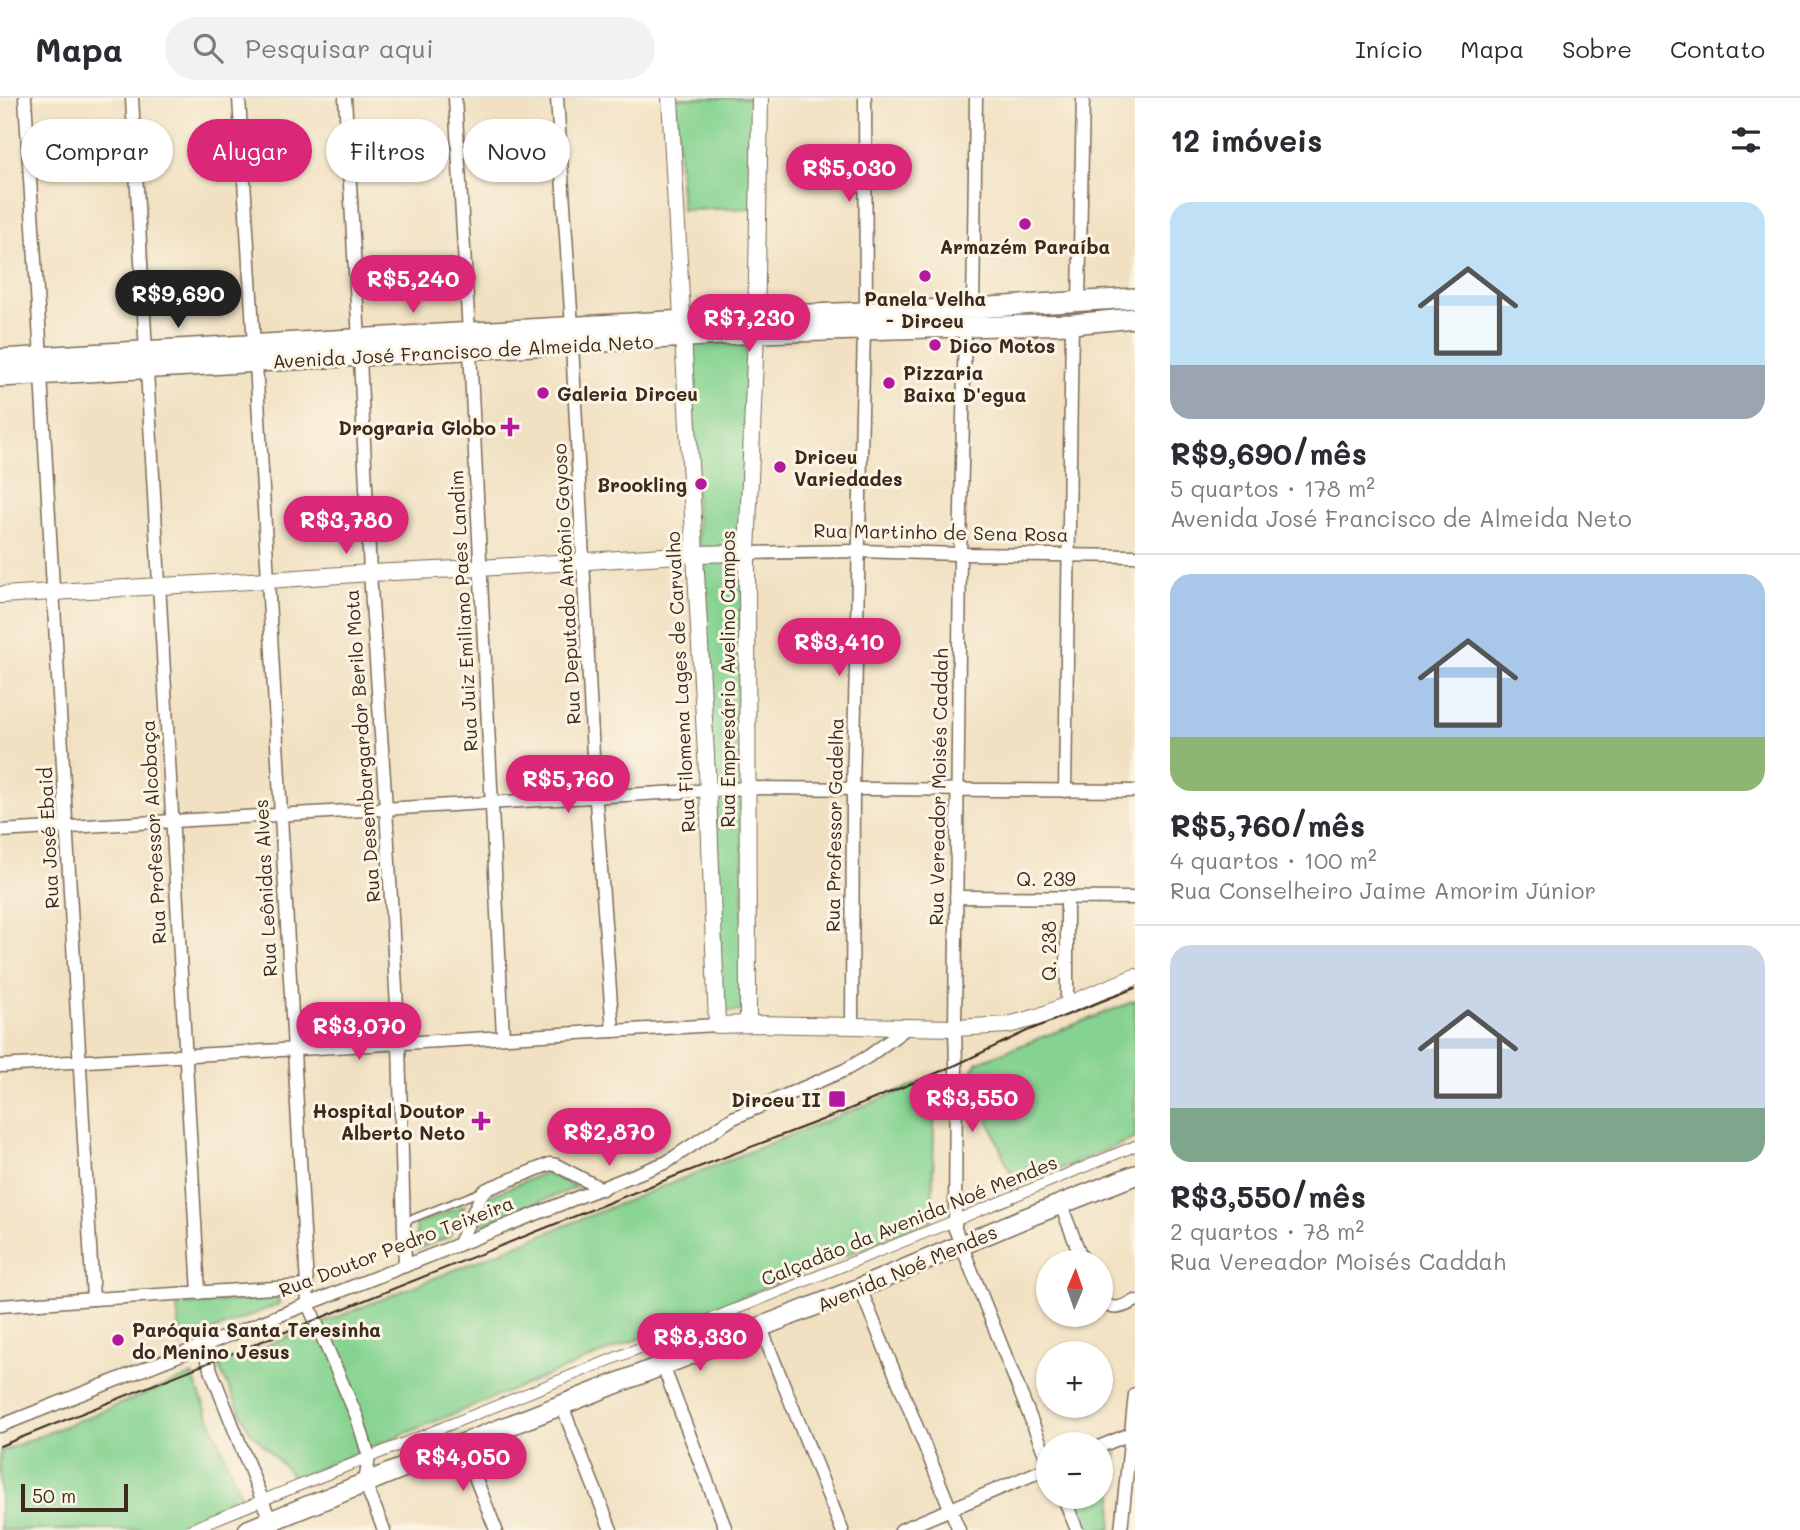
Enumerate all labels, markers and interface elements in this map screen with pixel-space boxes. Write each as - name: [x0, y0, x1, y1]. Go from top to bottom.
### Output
- search box: [165, 17, 655, 80]
- text: Mapa: [35, 27, 123, 70]
- icon: search: [189, 29, 227, 67]
- text: Pesquisar aqui: [245, 31, 434, 65]
- text: Início: [1355, 33, 1422, 64]
- text: Mapa: [1460, 33, 1524, 64]
- text: Sobre: [1562, 33, 1632, 64]
- text: Contato: [1670, 33, 1765, 64]
- chip: Comprar: [21, 119, 173, 182]
- chip: Alugar: [187, 119, 312, 182]
- chip: Filtros: [326, 119, 449, 182]
- chip: Novo: [463, 119, 570, 182]
- text: 12 imóveis: [1170, 120, 1322, 160]
- icon: filters: [1727, 121, 1765, 159]
- pin: R$5,030: [784, 144, 914, 204]
- text: R$5,030: [802, 152, 896, 182]
- marker: Armazém Paraíba: [1017, 216, 1033, 232]
- place label: Armazém Paraíba: [940, 234, 1110, 259]
- icon: home: [1405, 248, 1531, 374]
- pin: R$5,240: [348, 256, 478, 315]
- text: R$5,240: [367, 263, 459, 293]
- marker: Panela Velha - Dirceu: [917, 268, 933, 284]
- pin: R$9,690: [113, 271, 243, 330]
- text: R$9,690: [131, 278, 225, 308]
- place label: Panela Velha - Dirceu: [864, 286, 986, 333]
- pin: R$7,230: [684, 294, 814, 354]
- text: R$7,230: [703, 302, 795, 332]
- street label: Avenida José Francisco de Almeida Neto: [272, 329, 654, 373]
- place label: Dico Motos: [949, 333, 1055, 358]
- marker: Dico Motos: [927, 337, 943, 353]
- place label: Pizzaria Baixa D'egua: [903, 360, 1026, 407]
- marker: Pizzaria Baixa D'egua: [881, 375, 897, 391]
- place label: Galeria Dirceu: [557, 381, 698, 406]
- marker: Galeria Dirceu: [535, 385, 551, 401]
- place label: Drograria Globo: [338, 415, 496, 440]
- marker: Drograria Globo: [502, 419, 518, 435]
- text: R$9,690/mês: [1170, 433, 1367, 473]
- street label: Rua Deputado Antônio Gayoso: [546, 443, 586, 725]
- place label: Driceu Variedades: [794, 444, 903, 491]
- marker: Driceu Variedades: [772, 459, 788, 475]
- street label: Rua Juiz Emiliano Paes Landim: [443, 470, 483, 752]
- place label: Brookling: [597, 472, 687, 497]
- text: 5 quartos · 178 m²: [1170, 473, 1375, 503]
- marker: Brookling: [693, 476, 709, 492]
- pin: R$3,780: [281, 496, 411, 556]
- text: Avenida José Francisco de Almeida Neto: [1170, 503, 1632, 533]
- text: R$3,780: [300, 504, 392, 534]
- street label: Rua Martinho de Sena Rosa: [813, 517, 1069, 547]
- street label: Rua Empresário Avelino Campos: [715, 530, 740, 828]
- street label: Rua Filomena Lages de Carvalho: [660, 531, 700, 833]
- street label: Rua Desembargardor Berilo Mota: [339, 589, 385, 903]
- pin: R$3,410: [774, 618, 904, 678]
- icon: home: [1405, 620, 1531, 746]
- text: R$3,410: [794, 626, 884, 656]
- street label: Rua Vereador Moisés Caddah: [923, 648, 953, 926]
- street label: Rua Professor Gadelha: [820, 718, 848, 932]
- street label: Rua Professor Alcobaça: [135, 719, 171, 945]
- pin: R$5,760: [503, 756, 633, 815]
- text: R$5,760: [522, 763, 614, 793]
- street label: Rua José Ebaid: [32, 766, 64, 910]
- street label: Rua Leônidas Alves: [248, 798, 282, 978]
- text: R$5,760/mês: [1170, 805, 1365, 845]
- text: 4 quartos · 100 m²: [1170, 845, 1377, 875]
- street label: Q. 239: [1016, 866, 1076, 891]
- text: Rua Conselheiro Jaime Amorim Júnior: [1170, 875, 1596, 905]
- street label: Q. 238: [1036, 921, 1061, 981]
- icon: home: [1405, 991, 1531, 1117]
- pin: R$3,070: [294, 1002, 424, 1062]
- text: R$3,070: [312, 1010, 406, 1040]
- pin: R$3,550: [907, 1074, 1037, 1134]
- text: R$3,550: [926, 1082, 1018, 1112]
- place label: Dirceu II: [731, 1087, 821, 1112]
- marker: Dirceu II: [827, 1089, 847, 1109]
- place label: Hospital Doutor Alberto Neto: [312, 1098, 465, 1145]
- pin: R$2,870: [544, 1108, 674, 1168]
- marker: Hospital Doutor Alberto Neto: [471, 1111, 491, 1131]
- text: R$2,870: [563, 1116, 655, 1146]
- street label: Calçadão da Avenida Noé Mendes: [758, 1150, 1060, 1290]
- text: R$3,550/mês: [1170, 1176, 1366, 1216]
- street label: Rua Doutor Pedro Teixeira: [275, 1190, 517, 1302]
- text: 2 quartos · 78 m²: [1170, 1216, 1364, 1246]
- street label: Avenida Noé Mendes: [814, 1220, 1000, 1316]
- text: Rua Vereador Moisés Caddah: [1170, 1246, 1506, 1276]
- north arrow: [1036, 1250, 1113, 1326]
- map controls: [1036, 1250, 1113, 1509]
- pin: R$8,330: [635, 1314, 765, 1373]
- place label: Paróquia Santa Teresinha do Menino Jesus: [132, 1317, 381, 1364]
- text: R$8,330: [653, 1321, 747, 1351]
- marker: Paróquia Santa Teresinha do Menino Jesus: [110, 1332, 126, 1348]
- button: +: [1036, 1341, 1113, 1418]
- button: −: [1036, 1432, 1113, 1509]
- pin: R$4,050: [398, 1434, 528, 1493]
- text: R$4,050: [416, 1441, 510, 1471]
- scale bar: [21, 1481, 128, 1513]
- text: 50 m: [32, 1483, 76, 1508]

